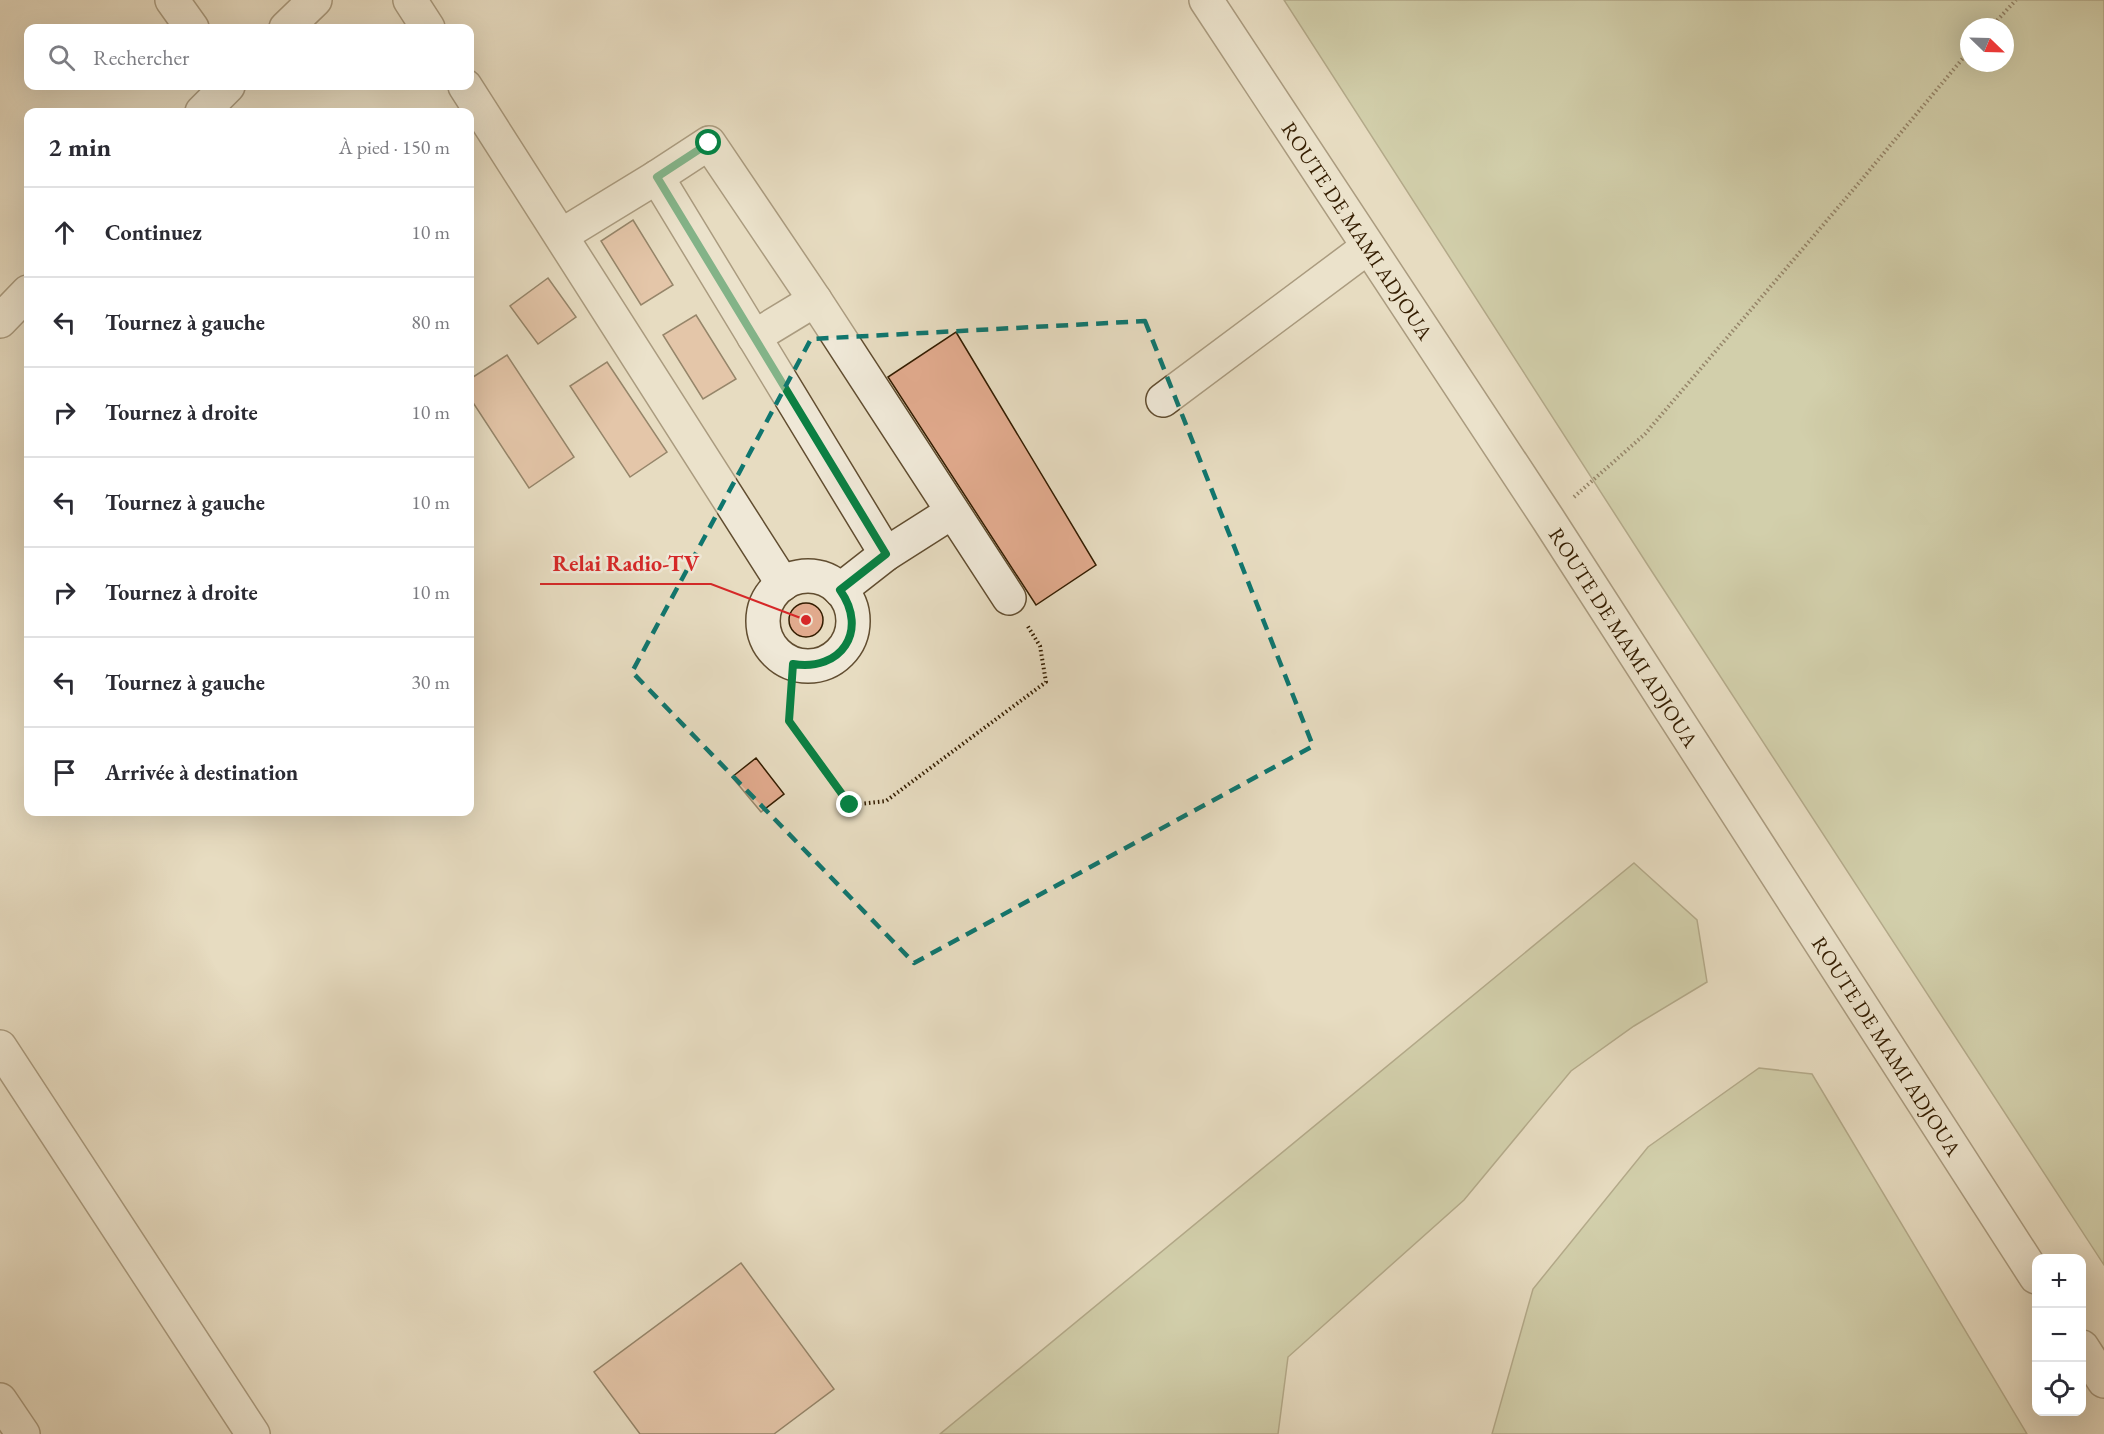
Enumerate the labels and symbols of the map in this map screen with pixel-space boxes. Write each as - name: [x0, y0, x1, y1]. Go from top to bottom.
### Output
- north arrow: [1960, 18, 2014, 72]
- street label: ROUTE DE MAMI ADJOUA: [1276, 116, 1440, 345]
- route start: [695, 129, 721, 155]
- street label: ROUTE DE MAMI ADJOUA: [1543, 522, 1705, 752]
- callout: Relai Radio-TV: [540, 544, 711, 584]
- text: Relai Radio-TV: [553, 549, 700, 578]
- route end: [836, 791, 862, 817]
- street label: ROUTE DE MAMI ADJOUA: [1806, 931, 1968, 1161]

